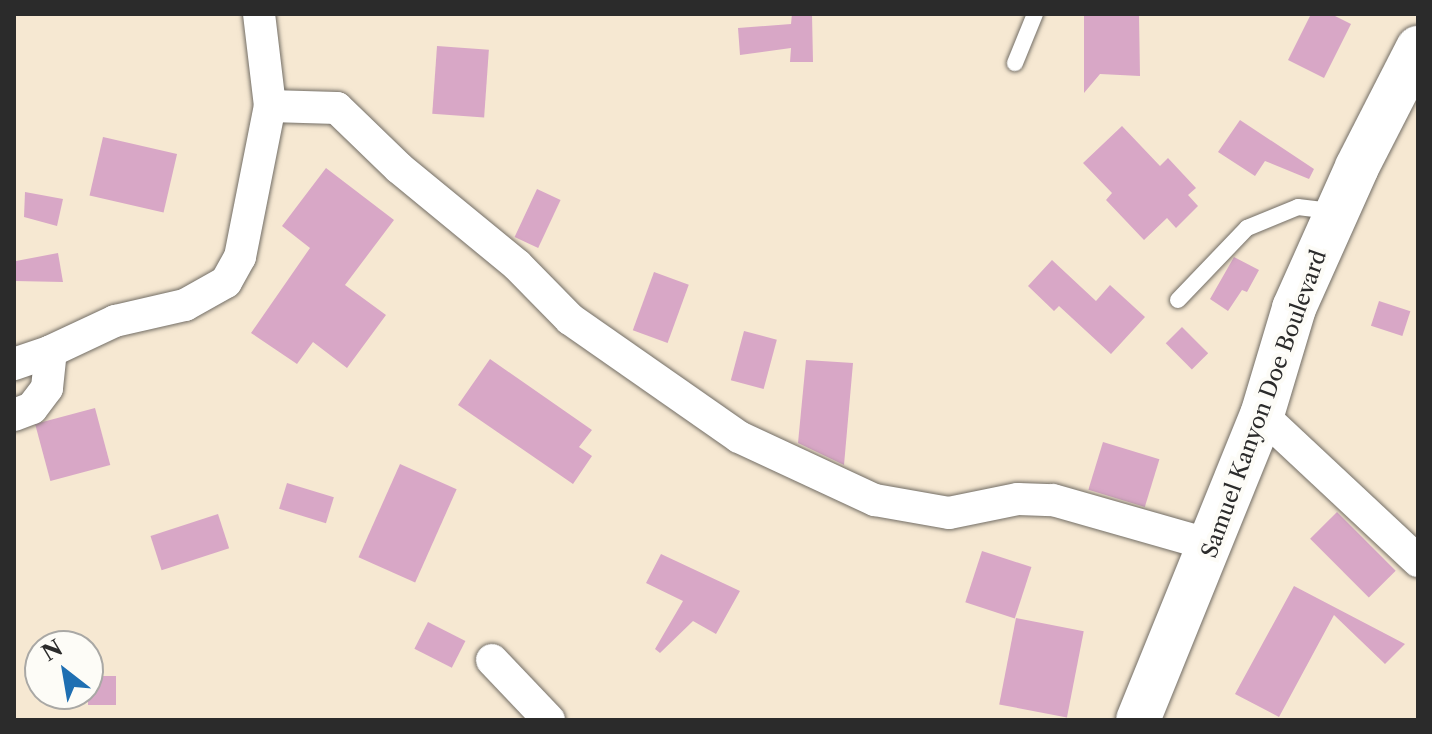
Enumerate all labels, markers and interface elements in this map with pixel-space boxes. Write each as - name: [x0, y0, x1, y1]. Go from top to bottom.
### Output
- street label: Samuel Kanyon Doe Boulevard: [1196, 246, 1332, 562]
- north arrow: [24, 630, 104, 710]
- text: N: [37, 634, 68, 667]

